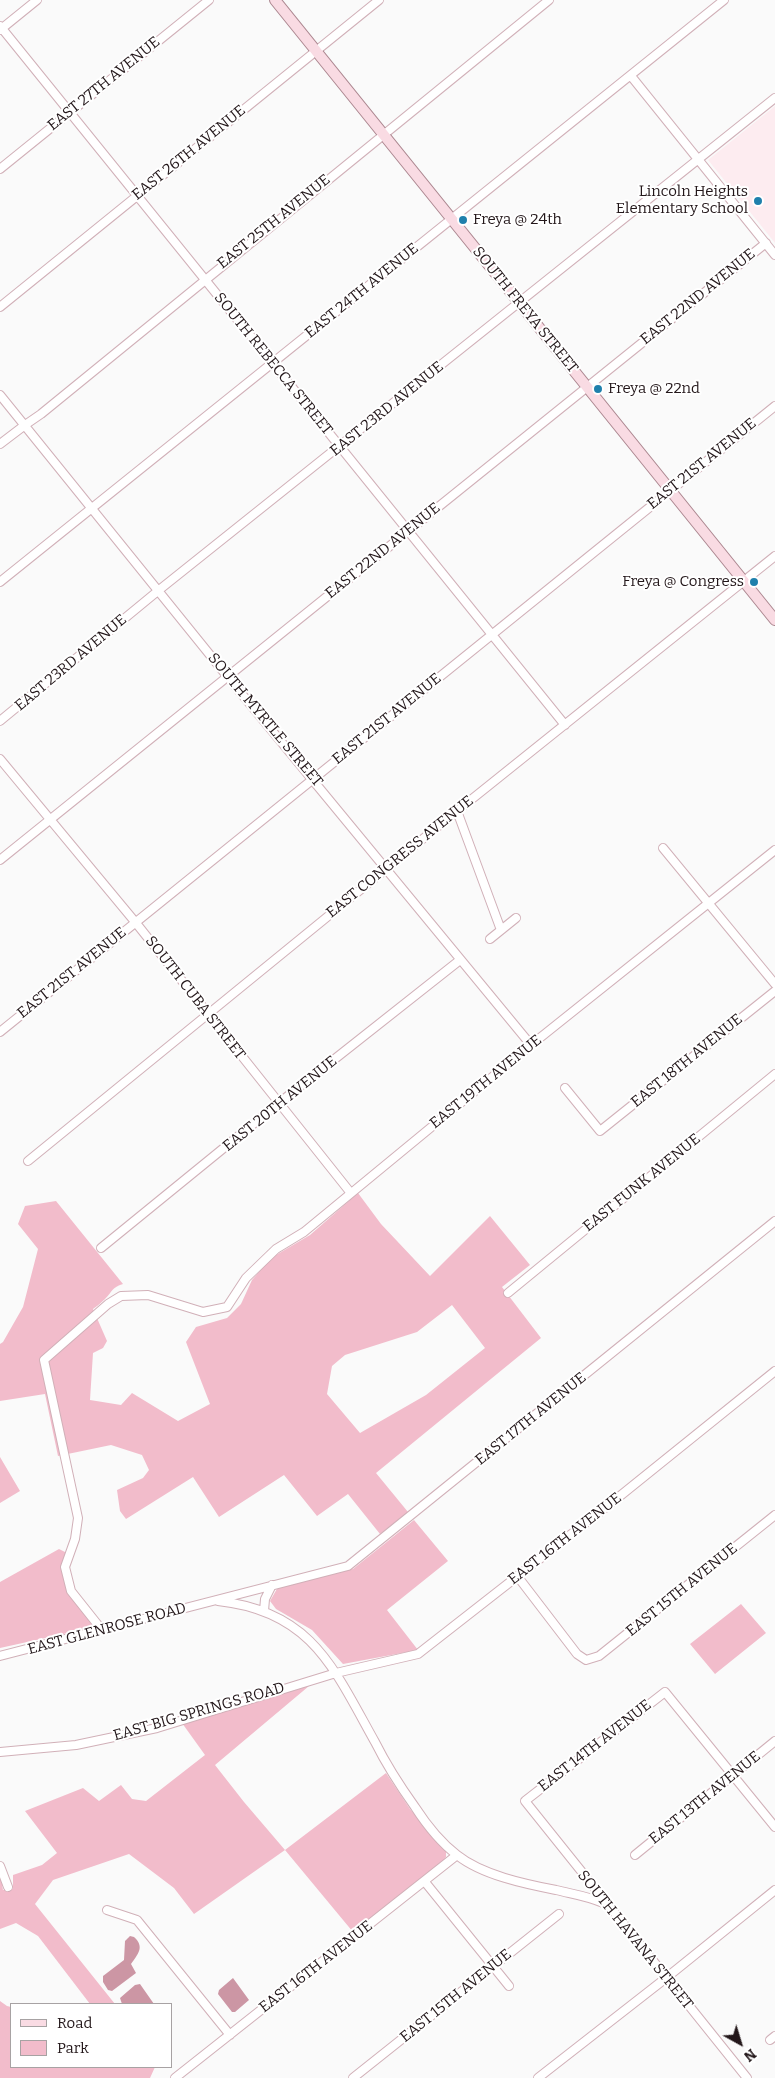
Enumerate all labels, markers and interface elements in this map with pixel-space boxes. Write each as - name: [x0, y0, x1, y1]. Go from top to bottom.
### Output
- street label: EAST 27TH AVENUE: [44, 33, 164, 135]
- street label: EAST 26TH AVENUE: [129, 102, 249, 204]
- street label: EAST 25TH AVENUE: [214, 171, 334, 273]
- place label: Lincoln Heights Elementary School: [616, 183, 748, 218]
- marker: Lincoln Heights Elementary School: [752, 195, 764, 207]
- place label: Freya @ 24th: [473, 211, 562, 229]
- marker: Freya @ 24th: [457, 214, 469, 226]
- street label: EAST 24TH AVENUE: [302, 240, 422, 342]
- street label: SOUTH FREYA STREET: [469, 243, 581, 377]
- street label: EAST 22ND AVENUE: [637, 245, 759, 349]
- street label: SOUTH REBECCA STREET: [210, 289, 336, 439]
- street label: EAST 23RD AVENUE: [327, 358, 447, 460]
- place label: Freya @ 22nd: [608, 380, 700, 398]
- marker: Freya @ 22nd: [592, 383, 604, 395]
- street label: EAST 21ST AVENUE: [644, 415, 760, 513]
- street label: EAST 22ND AVENUE: [322, 499, 444, 603]
- place label: Freya @ Congress: [622, 573, 744, 591]
- marker: Freya @ Congress: [748, 576, 760, 588]
- street label: EAST 23RD AVENUE: [11, 611, 131, 715]
- street label: SOUTH MYRTLE STREET: [204, 649, 326, 791]
- street label: EAST 21ST AVENUE: [329, 670, 445, 768]
- street label: EAST CONGRESS AVENUE: [323, 792, 477, 922]
- street label: EAST 21ST AVENUE: [14, 924, 130, 1022]
- street label: SOUTH CUBA STREET: [141, 933, 249, 1063]
- street label: EAST 18TH AVENUE: [628, 1011, 746, 1111]
- street label: EAST 19TH AVENUE: [426, 1031, 546, 1133]
- street label: EAST 20TH AVENUE: [219, 1052, 341, 1156]
- street label: EAST FUNK AVENUE: [580, 1130, 704, 1236]
- street label: EAST 17TH AVENUE: [472, 1369, 590, 1469]
- street label: EAST 16TH AVENUE: [505, 1489, 625, 1589]
- street label: EAST 15TH AVENUE: [623, 1540, 741, 1640]
- street label: EAST GLENROSE ROAD: [26, 1599, 188, 1659]
- street label: EAST BIG SPRINGS ROAD: [111, 1679, 287, 1745]
- street label: EAST 14TH AVENUE: [535, 1696, 655, 1796]
- street label: EAST 13TH AVENUE: [646, 1748, 764, 1848]
- street label: SOUTH HAVANA STREET: [573, 1867, 697, 2013]
- street label: EAST 16TH AVENUE: [256, 1917, 376, 2017]
- street label: EAST 15TH AVENUE: [397, 1946, 515, 2046]
- legend: [10, 2003, 172, 2068]
- text: Road: [57, 2014, 92, 2032]
- north arrow: [715, 2018, 765, 2068]
- text: Park: [57, 2039, 89, 2057]
- text: N: [740, 2045, 759, 2065]

